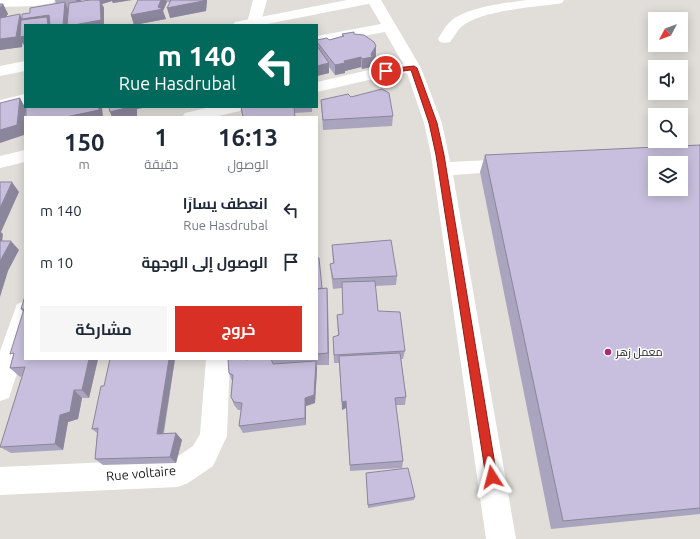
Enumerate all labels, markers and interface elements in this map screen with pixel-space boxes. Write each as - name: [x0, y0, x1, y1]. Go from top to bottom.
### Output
- north arrow: [648, 12, 688, 52]
- map controls: [648, 12, 688, 196]
- text: 140 m: [158, 40, 236, 71]
- icon: left: [250, 40, 302, 92]
- pin: [369, 54, 403, 88]
- icon: arrive: [375, 60, 397, 82]
- button: sound: [648, 60, 688, 100]
- text: Rue Hasdrubal: [119, 73, 236, 93]
- button: search: [648, 108, 688, 148]
- text: 1: [155, 124, 168, 151]
- text: 16:13: [218, 124, 278, 151]
- text: 150: [64, 129, 104, 156]
- button: layers: [648, 156, 688, 196]
- text: m: [79, 157, 90, 171]
- text: دقيقة: [144, 157, 178, 171]
- text: الوصول: [227, 157, 269, 171]
- text: انعطف يسارًا: [183, 195, 268, 212]
- icon: left: [280, 199, 302, 221]
- text: 140 m: [40, 202, 82, 219]
- text: Rue Hasdrubal: [183, 218, 268, 232]
- icon: arrive: [280, 251, 302, 273]
- text: 10 m: [40, 254, 73, 271]
- text: الوصول إلى الوجهة: [141, 254, 268, 271]
- button: مشاركة: [40, 306, 167, 352]
- button: خروج: [175, 306, 302, 352]
- place label: معمل زهر: [615, 346, 663, 359]
- marker: معمل زهر: [603, 347, 613, 357]
- position arrow: [471, 456, 513, 498]
- street label: Rue voltaire: [106, 463, 176, 483]

